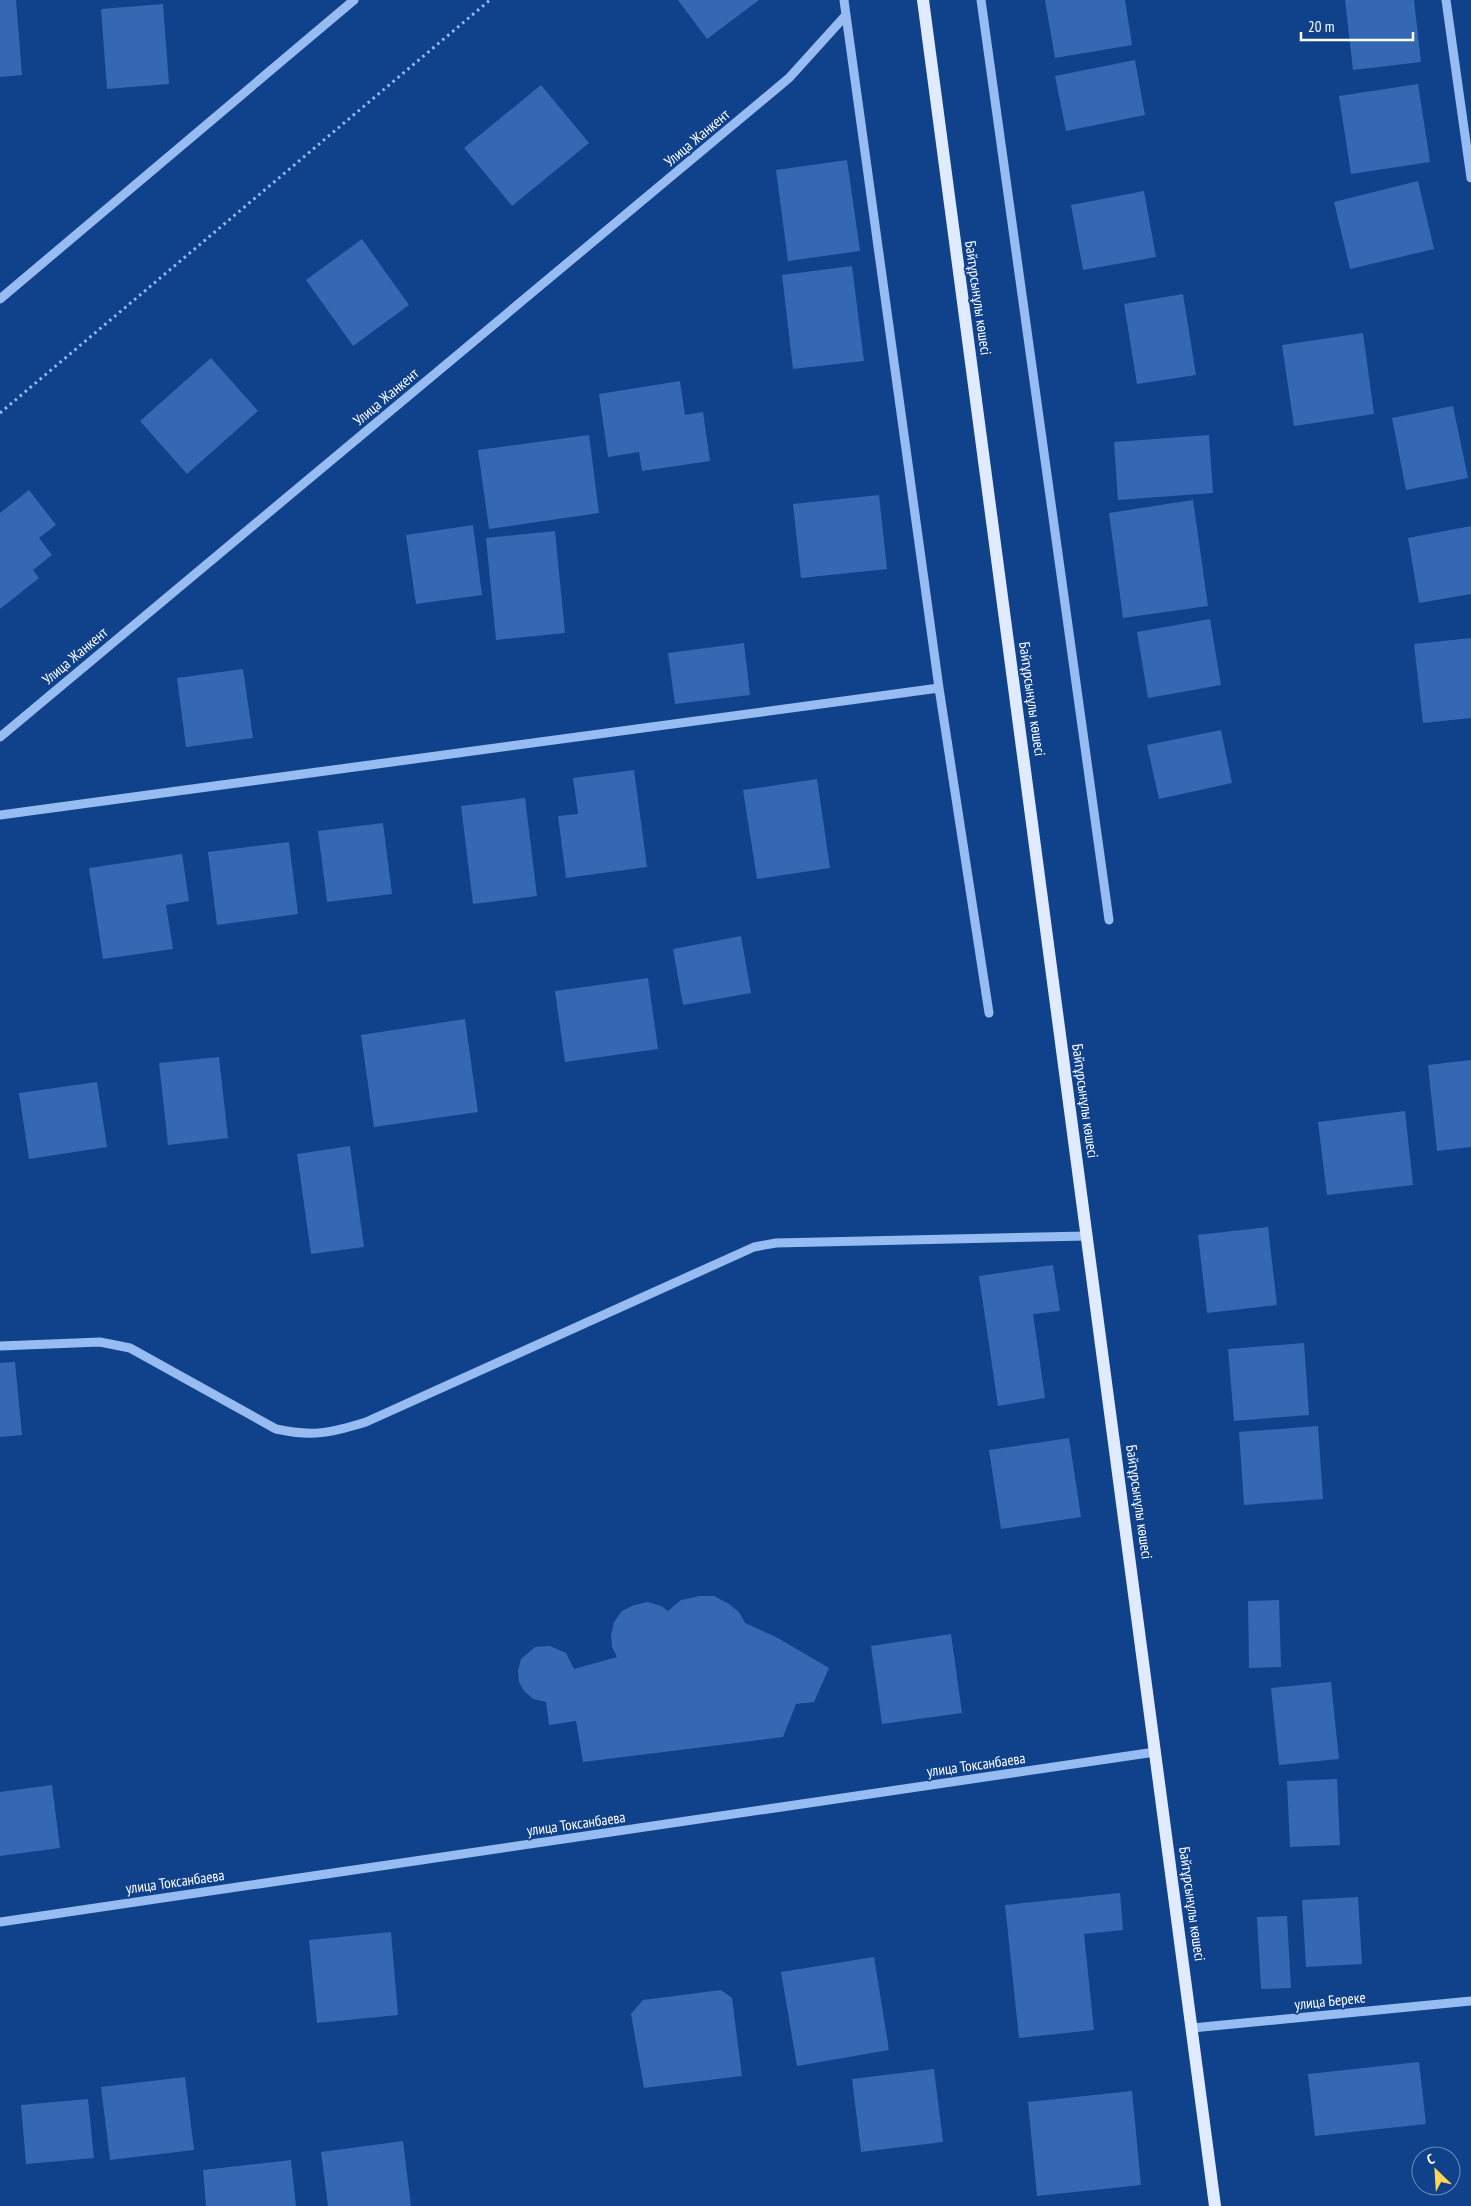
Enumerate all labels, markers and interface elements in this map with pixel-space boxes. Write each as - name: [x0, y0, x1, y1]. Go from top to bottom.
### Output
- scale bar: [1301, 10, 1414, 42]
- text: 20 m: [1308, 17, 1334, 36]
- street label: Улица Жанкент: [660, 105, 733, 170]
- street label: Байтұрсынұлы көшесі: [961, 239, 996, 356]
- street label: Улица Жанкент: [349, 364, 422, 429]
- street label: Улица Жанкент: [38, 623, 111, 688]
- street label: Байтұрсынұлы көшесі: [1015, 640, 1050, 757]
- street label: Байтұрсынұлы көшесі: [1068, 1042, 1103, 1159]
- street label: Байтұрсынұлы көшесі: [1122, 1443, 1157, 1560]
- street label: улица Токсанбаева: [925, 1748, 1026, 1781]
- street label: улица Токсанбаева: [525, 1807, 626, 1840]
- street label: Байтұрсынұлы көшесі: [1175, 1845, 1210, 1962]
- street label: улица Токсанбаева: [124, 1865, 225, 1898]
- street label: улица Береке: [1293, 1987, 1366, 2014]
- north arrow: [1411, 2146, 1461, 2196]
- text: С: [1424, 2149, 1438, 2169]

